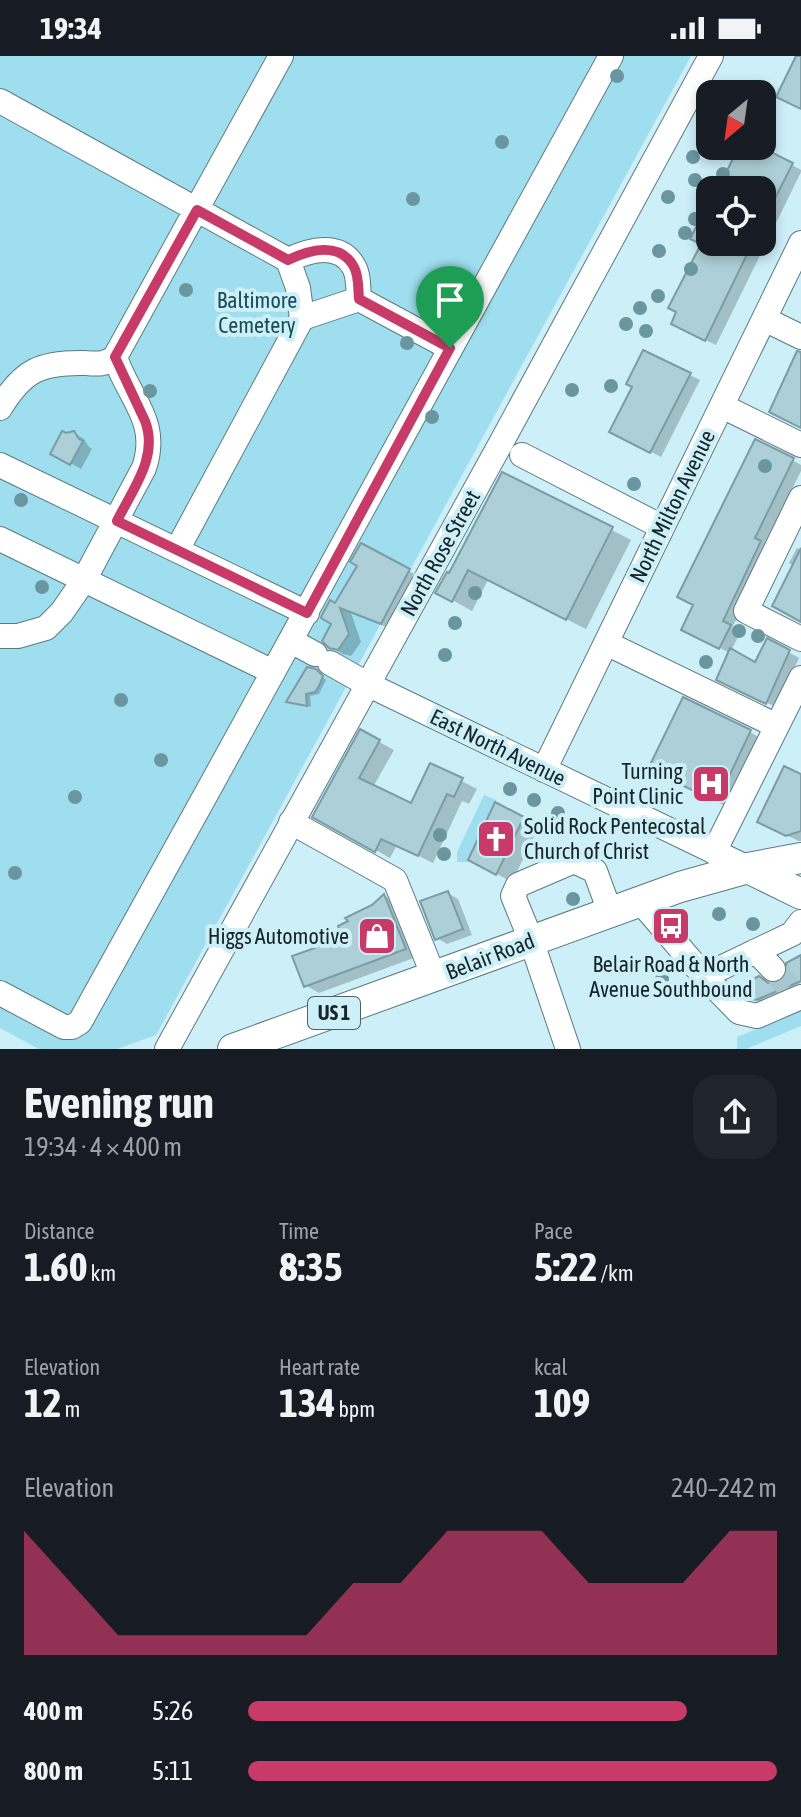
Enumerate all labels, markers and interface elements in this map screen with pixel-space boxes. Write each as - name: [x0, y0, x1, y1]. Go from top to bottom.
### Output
- text: 19:34: [40, 11, 102, 45]
- north arrow: [696, 80, 776, 160]
- map controls: [696, 80, 776, 256]
- button: locate: [696, 176, 776, 256]
- pin: [416, 266, 484, 348]
- icon: arrive: [428, 278, 472, 322]
- park label: Baltimore Cemetery: [217, 287, 297, 338]
- street label: North Milton Avenue: [624, 426, 720, 586]
- street label: North Rose Street: [395, 485, 485, 621]
- street label: East North Avenue: [426, 703, 570, 791]
- place label: Turning Point Clinic: [592, 758, 684, 809]
- hospital icon: Turning Point Clinic: [690, 763, 732, 805]
- place label: Solid Rock Pentecostal Church of Christ: [524, 813, 706, 864]
- church icon: Solid Rock Pentecostal Church of Christ: [475, 818, 517, 860]
- bus stop icon: Belair Road & North Avenue Southbound: [650, 905, 692, 947]
- shop icon: Higgs Automotive: [356, 915, 398, 957]
- place label: Higgs Automotive: [208, 923, 349, 949]
- street label: Belair Road: [442, 927, 538, 985]
- place label: Belair Road & North Avenue Southbound: [589, 951, 753, 1002]
- road number: US 1: [308, 997, 360, 1029]
- button: share: [693, 1075, 777, 1159]
- text: Evening run: [24, 1077, 214, 1127]
- text: 19:34 · 4 × 400 m: [24, 1132, 182, 1162]
- text: Distance: [24, 1218, 95, 1244]
- text: Time: [279, 1218, 319, 1244]
- text: Pace: [534, 1218, 573, 1244]
- text: 1.60: [24, 1244, 88, 1289]
- text: 8:35: [279, 1244, 343, 1289]
- text: 5:22: [534, 1244, 598, 1289]
- text: km: [88, 1260, 116, 1286]
- text: /km: [598, 1260, 634, 1286]
- text: Elevation: [24, 1354, 100, 1380]
- text: Heart rate: [279, 1354, 360, 1380]
- text: kcal: [534, 1354, 567, 1380]
- text: 12: [24, 1380, 62, 1425]
- text: 134: [279, 1380, 335, 1425]
- text: 109: [534, 1380, 590, 1425]
- text: m: [62, 1396, 80, 1422]
- text: bpm: [335, 1396, 375, 1422]
- text: Elevation: [24, 1473, 114, 1503]
- text: 240–242 m: [671, 1473, 777, 1503]
- text: 400 m: [24, 1696, 83, 1726]
- text: 5:26: [152, 1696, 193, 1726]
- text: 800 m: [24, 1756, 83, 1786]
- text: 5:11: [152, 1756, 193, 1786]

